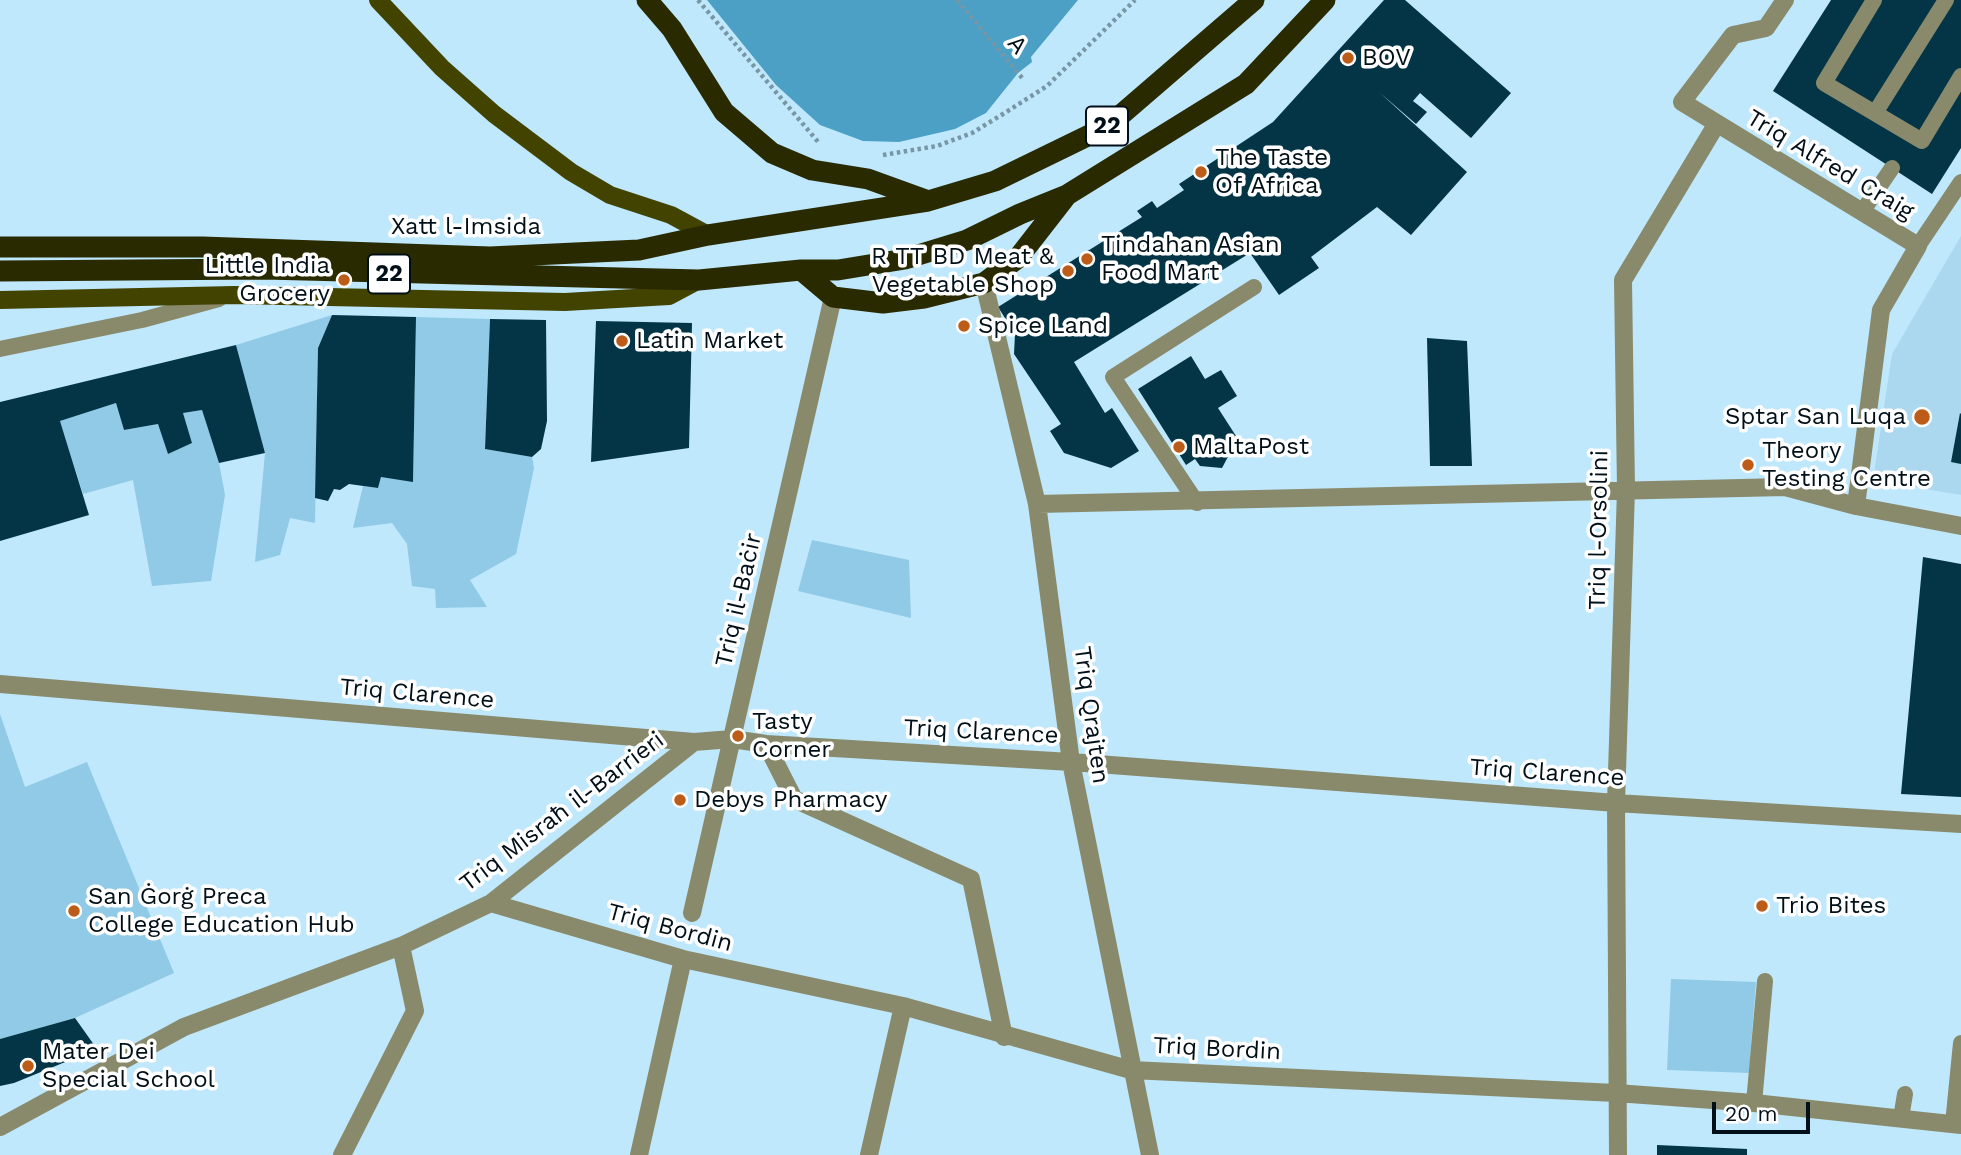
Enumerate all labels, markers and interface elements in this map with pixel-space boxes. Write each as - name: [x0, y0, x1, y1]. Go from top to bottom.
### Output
- street label: A: [1001, 30, 1033, 60]
- place label: BOV: [1362, 44, 1411, 72]
- marker: BOV: [1340, 50, 1356, 66]
- street label: Triq Alfred Craig: [1741, 104, 1919, 226]
- road number: 22: [1086, 106, 1128, 146]
- place label: The Taste Of Africa: [1215, 144, 1328, 200]
- marker: The Taste Of Africa: [1193, 164, 1209, 180]
- street label: Xatt l-Imsida: [391, 213, 541, 241]
- place label: Tindahan Asian Food Mart: [1101, 231, 1280, 287]
- place label: R TT BD Meat & Vegetable Shop: [871, 243, 1054, 299]
- marker: Tindahan Asian Food Mart: [1079, 251, 1095, 267]
- place label: Little India Grocery: [204, 252, 330, 308]
- road number: 22: [368, 255, 410, 294]
- marker: R TT BD Meat & Vegetable Shop: [1060, 263, 1076, 279]
- marker: Little India Grocery: [336, 272, 352, 288]
- place label: Spice Land: [978, 312, 1108, 340]
- marker: Spice Land: [956, 318, 972, 334]
- place label: Latin Market: [636, 327, 783, 355]
- marker: Latin Market: [614, 333, 630, 349]
- place label: Sptar San Luqa: [1725, 403, 1906, 431]
- marker: Sptar San Luqa: [1912, 407, 1932, 427]
- place label: MaltaPost: [1193, 433, 1309, 461]
- place label: Theory Testing Centre: [1762, 437, 1931, 493]
- marker: MaltaPost: [1171, 439, 1187, 455]
- street label: Triq l-Orsolini: [1583, 450, 1615, 610]
- marker: Theory Testing Centre: [1740, 457, 1756, 473]
- street label: Triq il-Baċir: [710, 530, 768, 670]
- street label: Triq Qrajten: [1067, 645, 1115, 785]
- street label: Triq Clarence: [339, 673, 495, 715]
- place label: Tasty Corner: [752, 708, 831, 764]
- street label: Triq Clarence: [903, 714, 1059, 750]
- street label: Triq Misraħ il-Barrieri: [454, 726, 670, 898]
- marker: Tasty Corner: [730, 728, 746, 744]
- street label: Triq Clarence: [1469, 753, 1625, 793]
- place label: Debys Pharmacy: [694, 786, 887, 814]
- marker: Debys Pharmacy: [672, 792, 688, 808]
- place label: San Ġorġ Preca College Education Hub: [88, 883, 355, 939]
- place label: Trio Bites: [1776, 892, 1886, 920]
- street label: Triq Bordin: [604, 898, 736, 958]
- marker: Trio Bites: [1754, 898, 1770, 914]
- marker: San Ġorġ Preca College Education Hub: [66, 903, 82, 919]
- street label: Triq Bordin: [1152, 1031, 1282, 1067]
- place label: Mater Dei Special School: [42, 1038, 215, 1094]
- marker: Mater Dei Special School: [20, 1058, 36, 1074]
- scale bar: [1716, 1088, 1814, 1132]
- text: 20 m: [1725, 1101, 1777, 1126]

